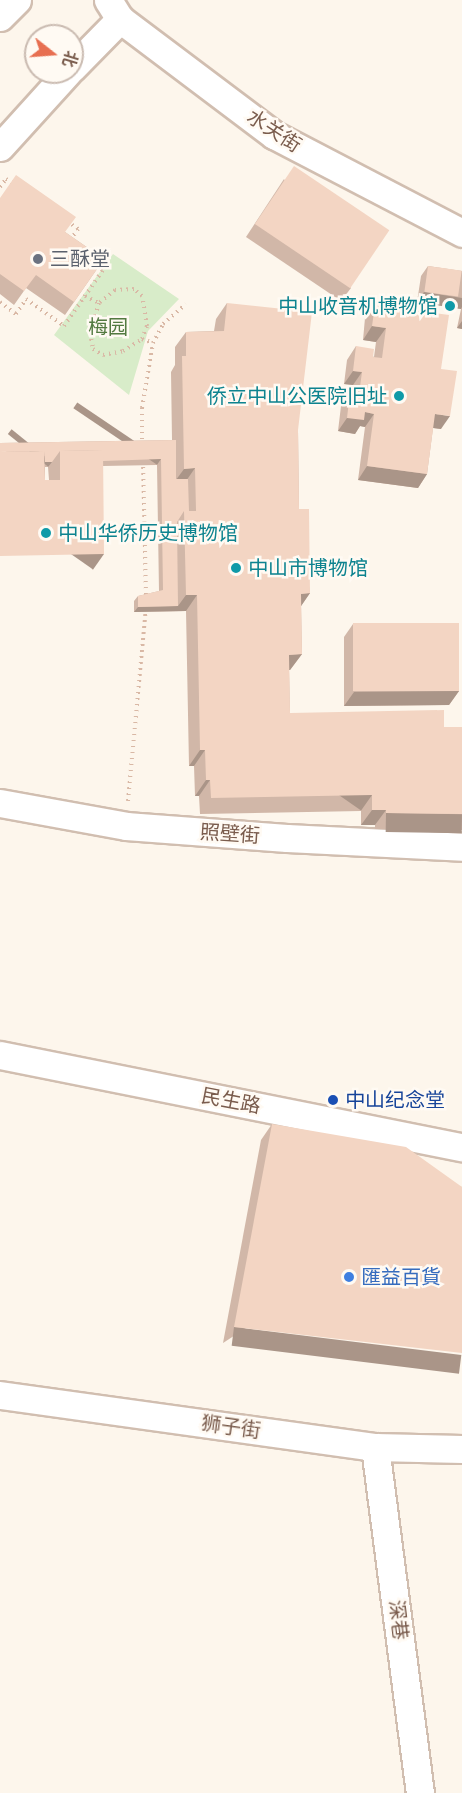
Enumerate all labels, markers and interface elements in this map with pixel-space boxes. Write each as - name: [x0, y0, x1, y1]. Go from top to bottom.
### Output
- north arrow: [24, 24, 84, 84]
- text: 北: [57, 48, 82, 70]
- street label: 水关街: [242, 105, 306, 157]
- place label: 三酥堂: [50, 247, 110, 271]
- marker: 三酥堂: [31, 252, 45, 266]
- place label: 中山收音机博物馆: [278, 294, 438, 318]
- marker: 中山收音机博物馆: [443, 299, 457, 313]
- park label: 梅园: [88, 315, 128, 339]
- place label: 侨立中山公医院旧址: [207, 384, 387, 408]
- marker: 侨立中山公医院旧址: [392, 389, 406, 403]
- place label: 中山华侨历史博物馆: [58, 521, 238, 545]
- marker: 中山华侨历史博物馆: [39, 526, 53, 540]
- place label: 中山市博物馆: [248, 556, 368, 580]
- marker: 中山市博物馆: [229, 561, 243, 575]
- street label: 照壁街: [199, 820, 261, 848]
- street label: 民生路: [199, 1083, 263, 1119]
- place label: 中山纪念堂: [345, 1088, 445, 1112]
- marker: 中山纪念堂: [326, 1093, 340, 1107]
- place label: 匯益百貨: [361, 1265, 441, 1289]
- marker: 匯益百貨: [342, 1270, 356, 1284]
- street label: 狮子街: [200, 1411, 262, 1443]
- street label: 深巷: [384, 1599, 412, 1641]

